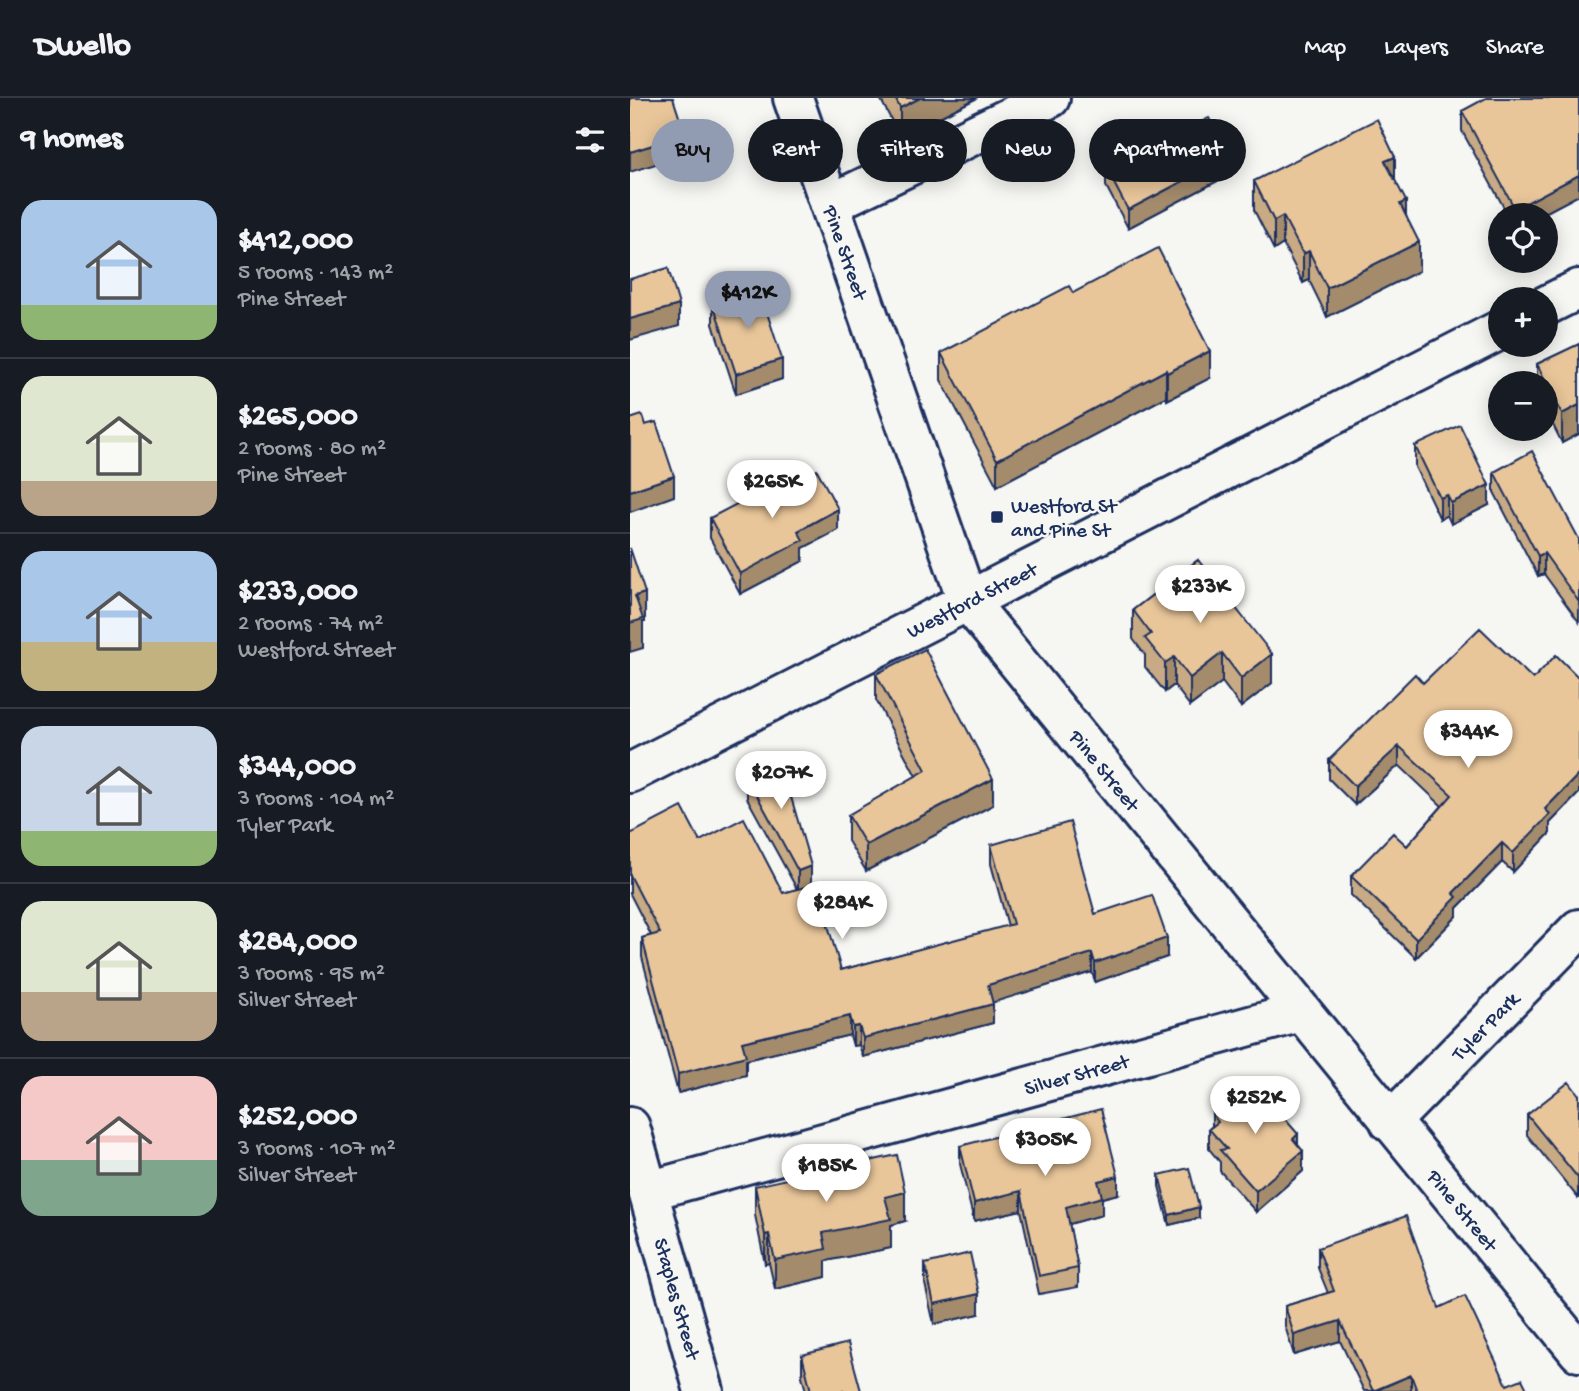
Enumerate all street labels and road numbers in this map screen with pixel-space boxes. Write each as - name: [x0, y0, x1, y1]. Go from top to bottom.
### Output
- street label: Pine Street: [815, 202, 872, 306]
- street label: Westford Street: [903, 558, 1044, 646]
- street label: Pine Street: [1061, 725, 1145, 820]
- street label: Tyler Park: [1447, 987, 1528, 1068]
- street label: Silver Street: [1022, 1050, 1135, 1103]
- street label: Pine Street: [1419, 1165, 1503, 1260]
- street label: Staples Street: [646, 1236, 704, 1365]

